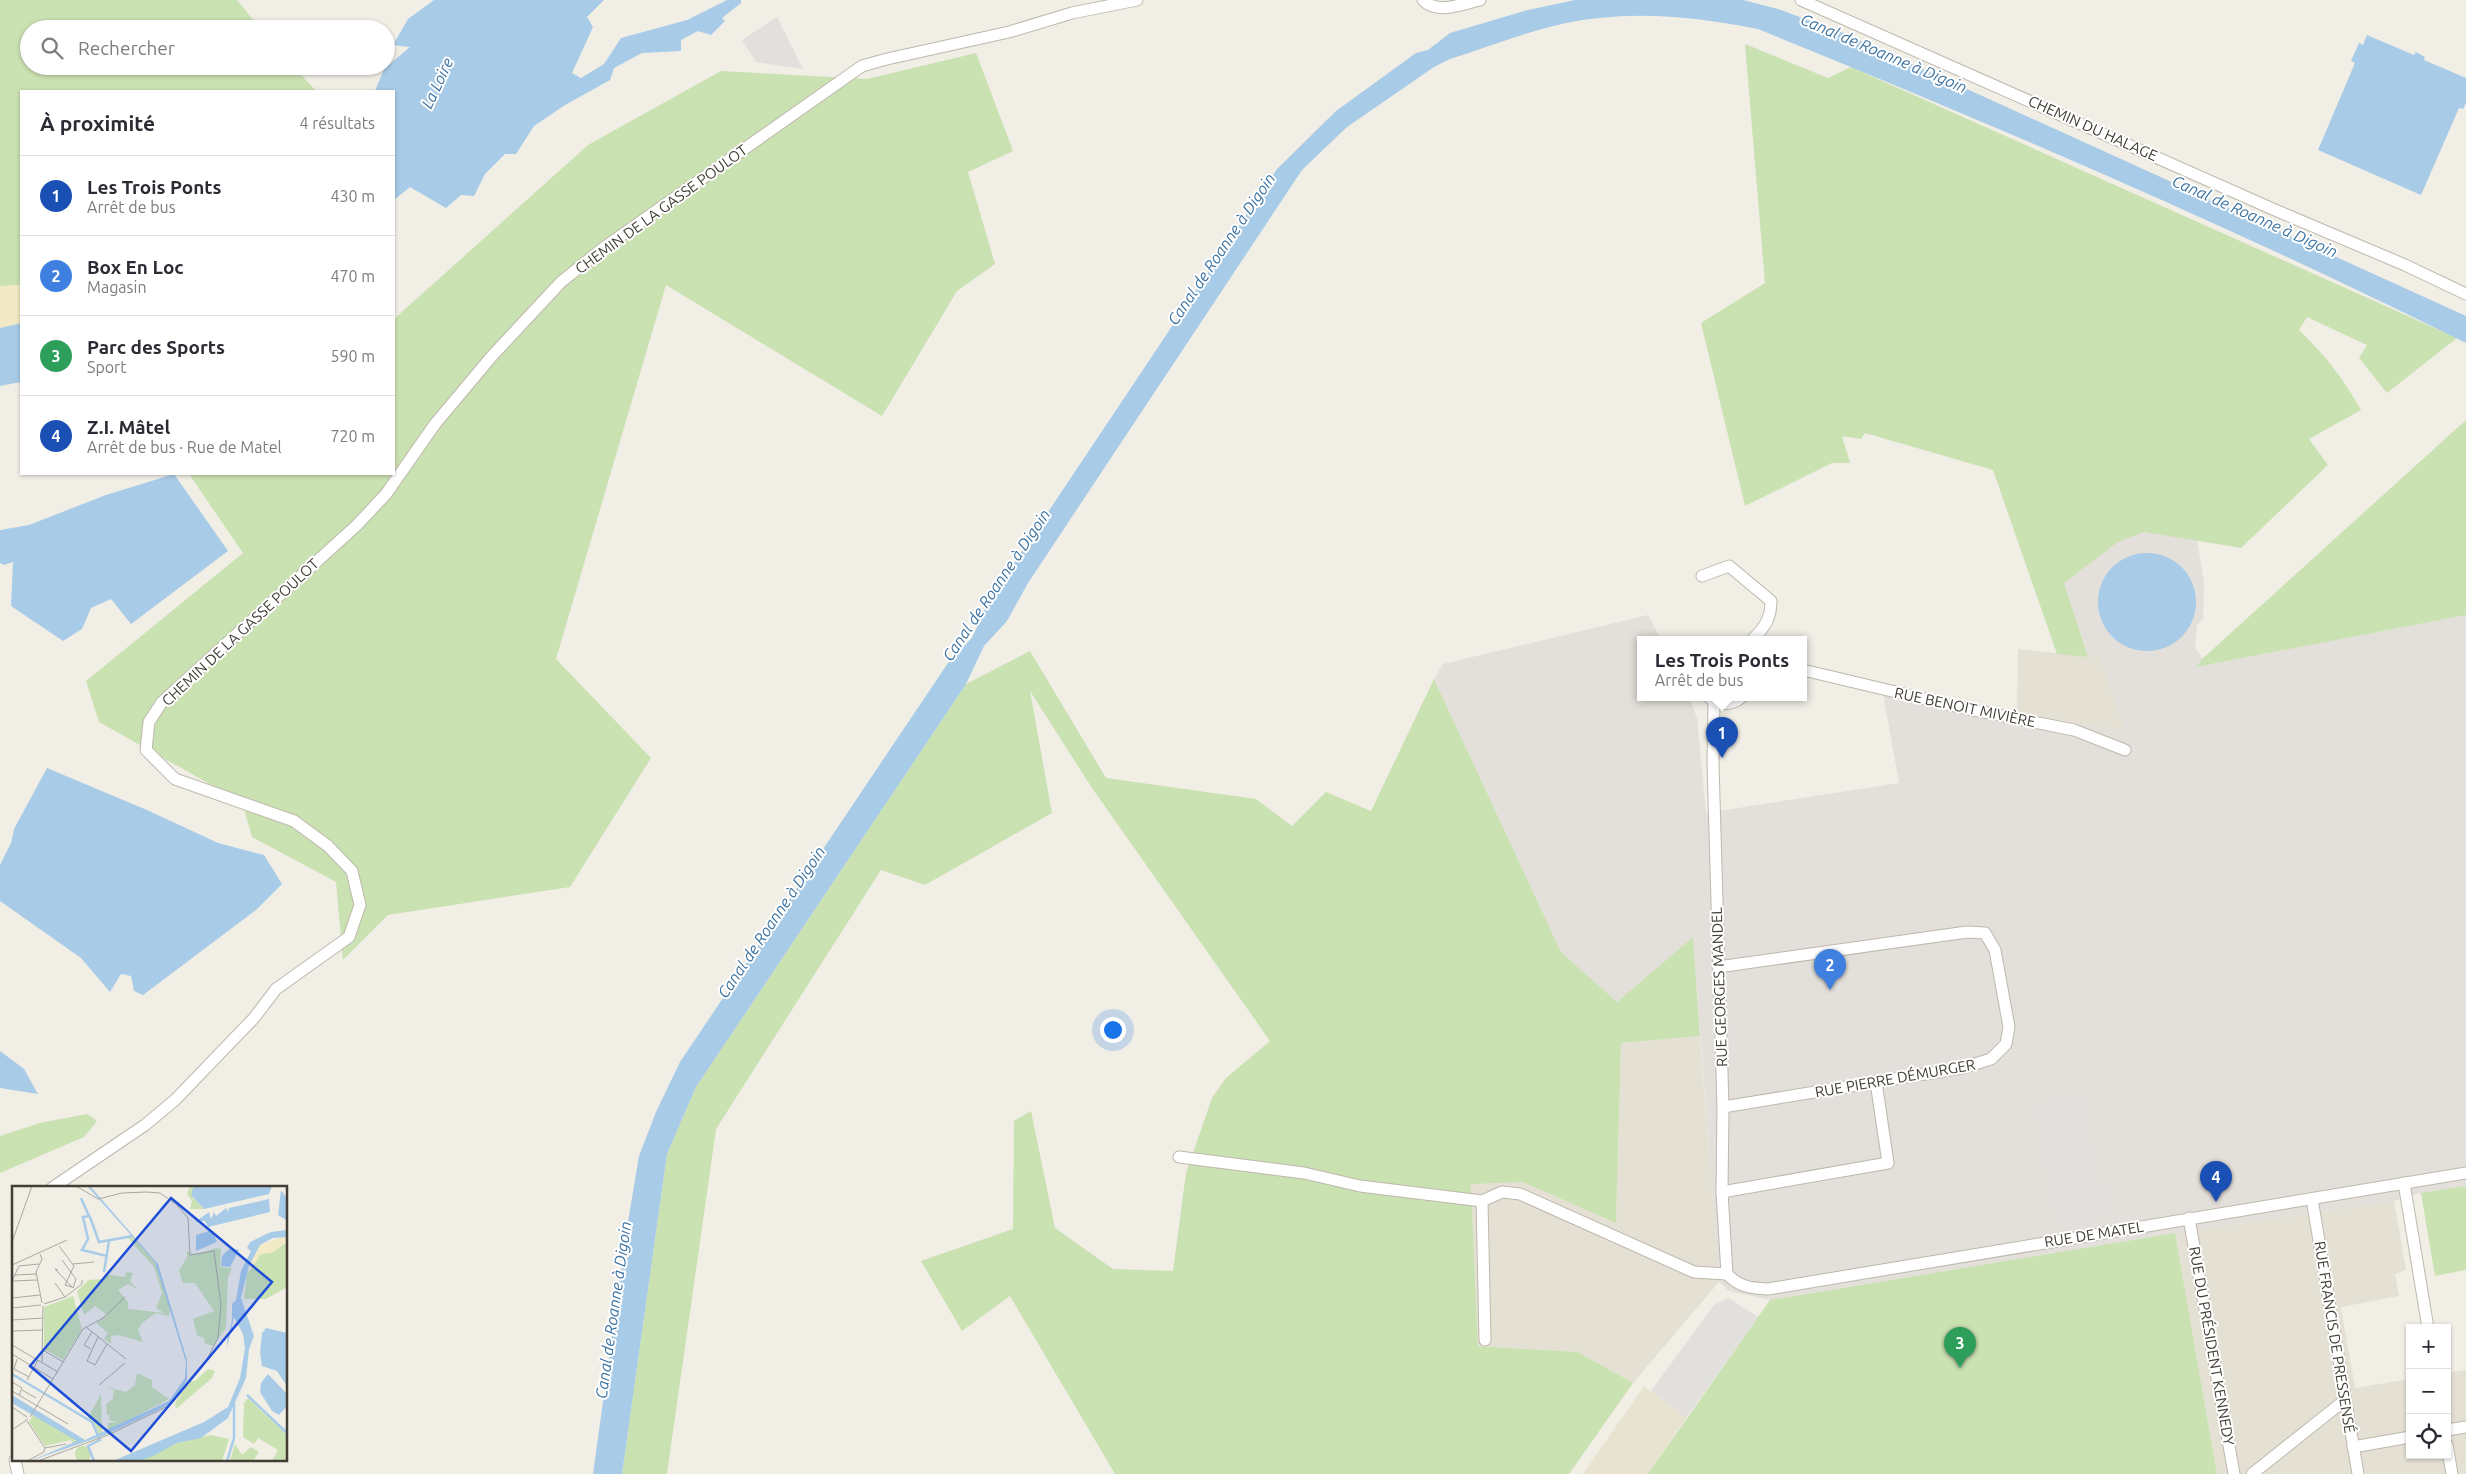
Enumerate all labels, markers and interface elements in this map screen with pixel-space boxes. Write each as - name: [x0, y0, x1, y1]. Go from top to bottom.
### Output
- water label: Canal de Roanne à Digoin: [1798, 10, 1970, 96]
- search box: [20, 20, 395, 75]
- icon: search: [38, 34, 66, 62]
- text: Rechercher: [78, 37, 175, 59]
- water label: La Loire: [418, 55, 456, 111]
- street label: CHEMIN DU HALAGE: [2026, 92, 2160, 164]
- text: À proximité: [40, 111, 155, 135]
- text: 4 résultats: [299, 114, 375, 132]
- street label: CHEMIN DE LA GASSE POULOT: [572, 141, 751, 277]
- water label: Canal de Roanne à Digoin: [1163, 170, 1279, 328]
- water label: Canal de Roanne à Digoin: [2170, 171, 2340, 261]
- text: Les Trois Ponts: [87, 176, 221, 198]
- text: 1: [51, 187, 61, 205]
- text: 430 m: [330, 187, 375, 205]
- text: Arrêt de bus: [87, 198, 176, 216]
- text: Box En Loc: [87, 256, 184, 278]
- text: 2: [51, 267, 61, 285]
- text: 470 m: [330, 267, 375, 285]
- text: Magasin: [87, 278, 147, 296]
- text: Parc des Sports: [87, 336, 225, 358]
- text: 3: [51, 347, 61, 365]
- text: 590 m: [330, 347, 375, 365]
- text: Sport: [87, 358, 126, 376]
- text: Z.I. Mâtel: [87, 416, 170, 438]
- text: 4: [51, 427, 61, 445]
- text: 720 m: [330, 427, 375, 445]
- text: Arrêt de bus · Rue de Matel: [87, 438, 282, 456]
- water label: Canal de Roanne à Digoin: [938, 506, 1054, 664]
- street label: CHEMIN DE LA GASSE POULOT: [158, 554, 322, 709]
- popup: [1637, 636, 1807, 701]
- text: Les Trois Ponts: [1655, 649, 1789, 671]
- text: Arrêt de bus: [1655, 671, 1743, 689]
- street label: RUE BENOIT MIVIÈRE: [1893, 684, 2037, 730]
- pin: 1: [1706, 717, 1738, 758]
- water label: Canal de Roanne à Digoin: [713, 843, 829, 1001]
- street label: RUE GEORGES MANDEL: [1708, 906, 1730, 1067]
- pin: 2: [1814, 949, 1846, 990]
- your location: [1100, 1017, 1126, 1043]
- street label: RUE PIERRE DÉMURGER: [1814, 1056, 1976, 1100]
- pin: 4: [2200, 1161, 2232, 1202]
- inset map: [12, 1186, 288, 1462]
- street label: RUE DE MATEL: [2043, 1218, 2145, 1250]
- water label: Canal de Roanne à Digoin: [592, 1220, 634, 1400]
- street label: RUE FRANCIS DE PRESSENSÉ: [2311, 1240, 2359, 1434]
- street label: RUE DU PRÉSIDENT KENNEDY: [2186, 1245, 2238, 1447]
- map controls: [2406, 1324, 2451, 1459]
- button: +: [2406, 1324, 2451, 1369]
- pin: 3: [1944, 1327, 1976, 1368]
- button: −: [2406, 1369, 2451, 1414]
- button: locate: [2406, 1414, 2451, 1459]

